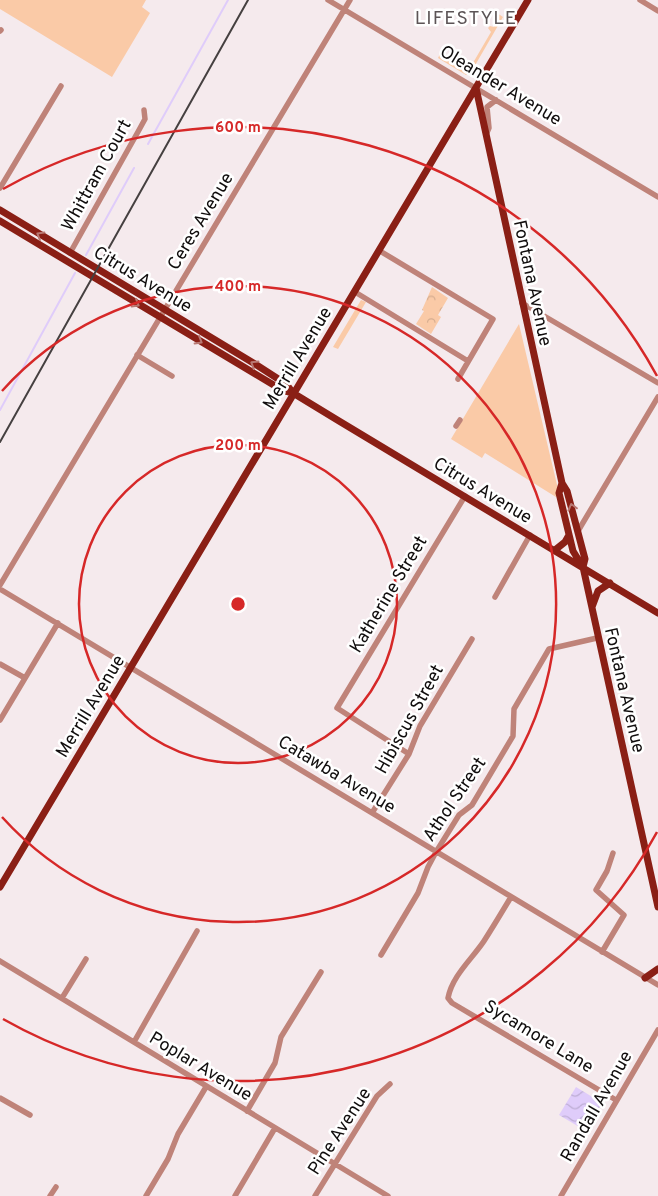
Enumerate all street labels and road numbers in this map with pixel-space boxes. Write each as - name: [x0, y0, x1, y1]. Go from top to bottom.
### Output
- street label: Oleander Avenue: [435, 41, 565, 132]
- street label: Whittram Court: [57, 116, 138, 236]
- street label: Ceres Avenue: [163, 169, 239, 275]
- street label: Fontana Avenue: [507, 218, 556, 348]
- street label: Citrus Avenue: [89, 242, 196, 319]
- street label: Merrill Avenue: [259, 303, 338, 414]
- street label: Citrus Avenue: [429, 453, 536, 530]
- street label: Katherine Street: [345, 532, 433, 658]
- street label: Fontana Avenue: [598, 625, 649, 755]
- street label: Merrill Avenue: [52, 651, 131, 762]
- street label: Hibiscus Street: [371, 661, 450, 778]
- street label: Catawba Avenue: [273, 731, 399, 819]
- street label: Athol Street: [418, 753, 492, 847]
- street label: Sycamore Lane: [479, 995, 597, 1079]
- street label: Poplar Avenue: [144, 1027, 256, 1107]
- street label: Randall Avenue: [556, 1047, 638, 1166]
- street label: Pine Avenue: [303, 1084, 377, 1180]

